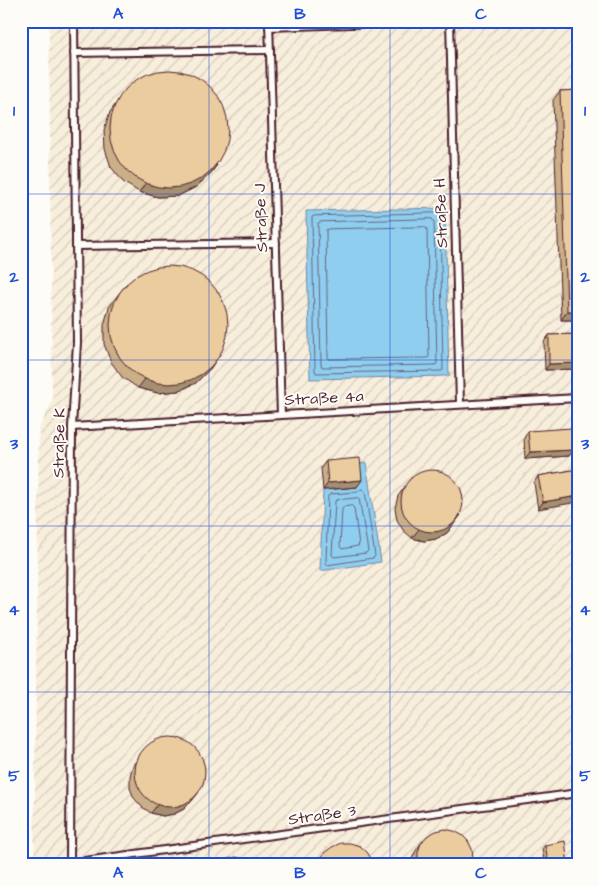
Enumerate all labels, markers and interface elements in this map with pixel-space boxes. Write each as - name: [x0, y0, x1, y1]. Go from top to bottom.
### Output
- text: A: [113, 3, 124, 25]
- text: B: [294, 3, 306, 25]
- text: C: [475, 3, 487, 25]
- text: 1: [13, 100, 16, 122]
- text: 1: [584, 100, 587, 122]
- street label: Straße H: [429, 177, 453, 248]
- street label: Straße J: [249, 183, 273, 253]
- text: 2: [8, 266, 19, 288]
- text: 2: [579, 266, 590, 288]
- street label: Straße 4a: [284, 385, 364, 411]
- street label: Straße K: [47, 408, 71, 478]
- text: 3: [9, 433, 19, 455]
- text: 3: [580, 433, 590, 455]
- text: 4: [9, 599, 20, 621]
- text: 4: [580, 599, 591, 621]
- text: 5: [8, 765, 20, 787]
- text: 5: [579, 765, 591, 787]
- street label: Straße 3: [287, 799, 357, 831]
- text: A: [113, 862, 124, 884]
- text: B: [294, 862, 306, 884]
- text: C: [475, 862, 487, 884]

